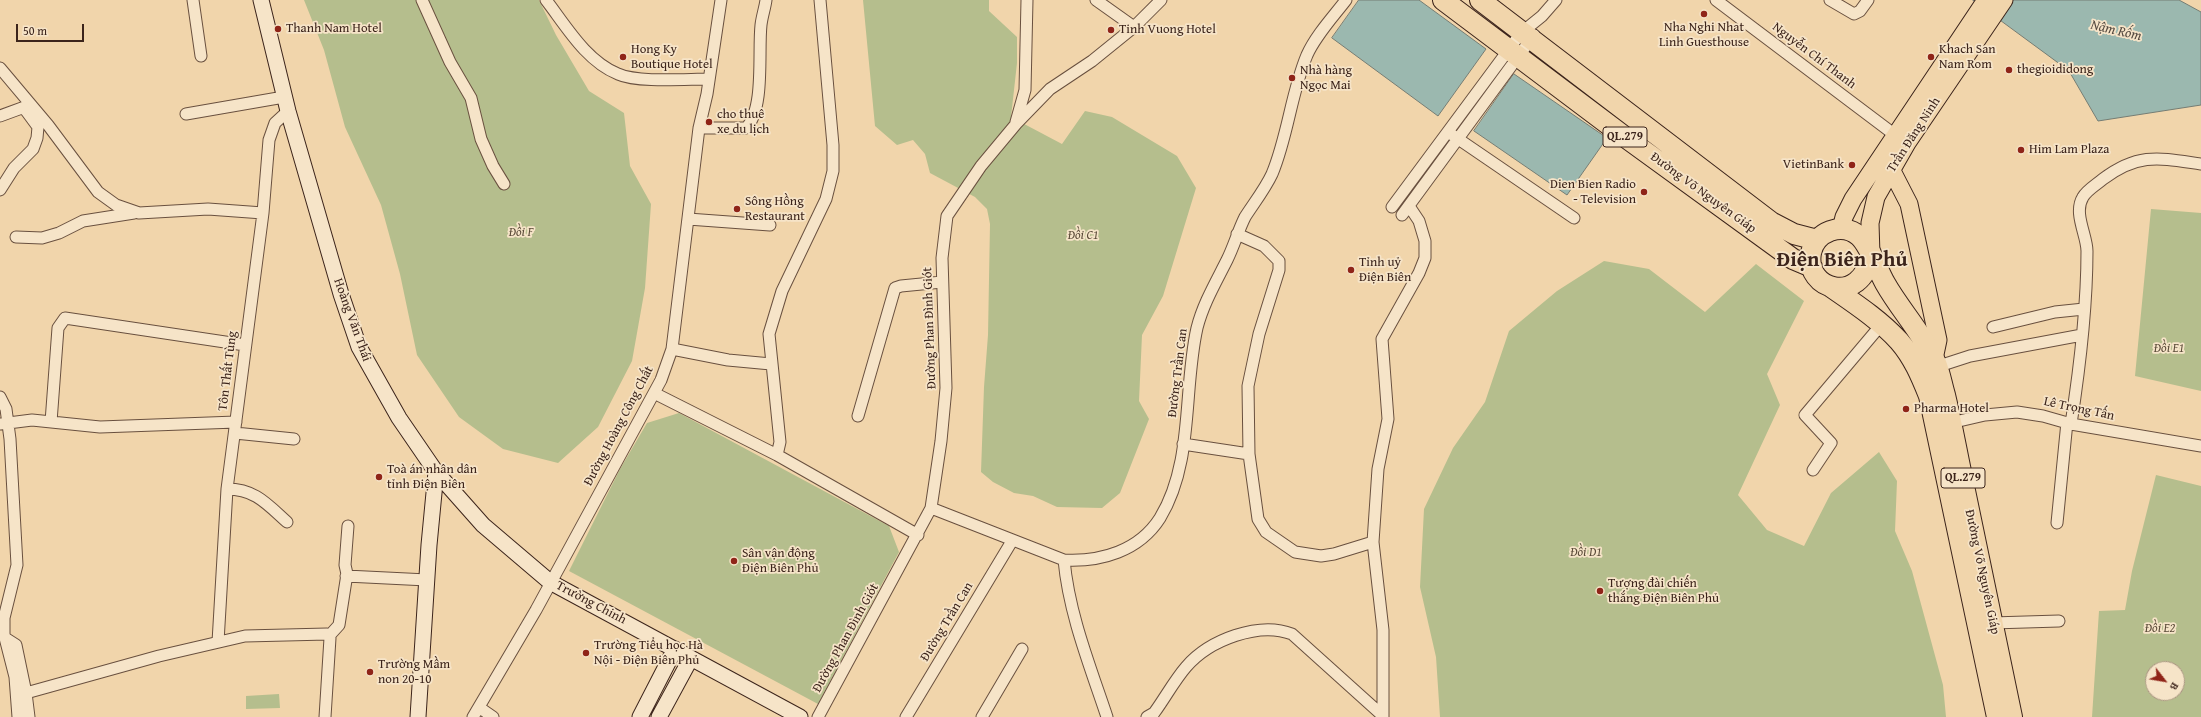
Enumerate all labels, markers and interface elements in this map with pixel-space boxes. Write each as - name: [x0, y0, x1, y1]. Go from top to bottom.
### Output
- marker: Nha Nghi Nhat Linh Guesthouse: [1699, 9, 1709, 19]
- scale bar: [18, 16, 86, 42]
- water label: Nậm Rốm: [2089, 17, 2143, 45]
- street label: Nguyễn Chí Thanh: [1769, 19, 1859, 93]
- place label: Nha Nghi Nhat Linh Guesthouse: [1659, 20, 1749, 51]
- place label: Thanh Nam Hotel: [286, 21, 382, 37]
- text: 50 m: [23, 22, 47, 39]
- place label: Tinh Vuong Hotel: [1119, 22, 1216, 38]
- marker: Thanh Nam Hotel: [273, 24, 283, 34]
- marker: Tinh Vuong Hotel: [1106, 25, 1116, 35]
- place label: Hong Ky Boutique Hotel: [631, 42, 713, 73]
- place label: Khach San Nam Rom: [1939, 42, 1996, 73]
- marker: Hong Ky Boutique Hotel: [618, 52, 628, 62]
- marker: Khach San Nam Rom: [1926, 52, 1936, 62]
- place label: thegioididong: [2017, 62, 2093, 78]
- place label: Nhà hàng Ngọc Mai: [1300, 63, 1352, 94]
- marker: thegioididong: [2004, 65, 2014, 75]
- marker: Nhà hàng Ngọc Mai: [1287, 73, 1297, 83]
- street label: Trần Đăng Ninh: [1884, 95, 1944, 175]
- place label: cho thuê xe du lịch: [717, 107, 769, 138]
- marker: cho thuê xe du lịch: [704, 117, 714, 127]
- road number: QL.279: [1603, 127, 1647, 147]
- place label: Him Lam Plaza: [2029, 142, 2109, 158]
- marker: Him Lam Plaza: [2016, 145, 2026, 155]
- street label: Đường Võ Nguyên Giáp: [1647, 149, 1759, 237]
- place label: VietinBank: [1783, 157, 1844, 173]
- marker: VietinBank: [1847, 160, 1857, 170]
- place label: Dien Bien Radio - Television: [1550, 177, 1636, 208]
- marker: Dien Bien Radio - Television: [1639, 187, 1649, 197]
- place label: Sông Hồng Restaurant: [745, 194, 805, 225]
- marker: Sông Hồng Restaurant: [732, 204, 742, 214]
- park label: Đồi F: [509, 225, 533, 241]
- park label: Đồi C1: [1068, 228, 1098, 244]
- district label: Điện Biên Phủ: [1776, 248, 1908, 274]
- place label: Tỉnh uỷ Điện Biên: [1359, 255, 1411, 286]
- marker: Tỉnh uỷ Điện Biên: [1346, 265, 1356, 275]
- street label: Đường Phan Đình Giót: [920, 267, 940, 389]
- street label: Hoàng Văn Thái: [330, 276, 374, 364]
- street label: Đường Trần Can: [1165, 328, 1191, 418]
- street label: Tôn Thất Tùng: [215, 330, 241, 412]
- park label: Đồi E1: [2154, 341, 2184, 357]
- street label: Đường Hoàng Công Chất: [581, 363, 657, 489]
- street label: Lê Trọng Tấn: [2042, 394, 2116, 424]
- place label: Pharma Hotel: [1914, 401, 1989, 417]
- marker: Pharma Hotel: [1901, 404, 1911, 414]
- place label: Toà án nhân dân tỉnh Điện Biên: [387, 462, 477, 493]
- road number: QL.279: [1941, 468, 1985, 488]
- marker: Toà án nhân dân tỉnh Điện Biên: [374, 472, 384, 482]
- street label: Đường Võ Nguyên Giáp: [1961, 508, 2003, 636]
- park label: Đồi D1: [1570, 545, 1602, 561]
- place label: Sân vận động Điện Biên Phủ: [742, 546, 818, 577]
- marker: Sân vận động Điện Biên Phủ: [729, 556, 739, 566]
- place label: Tượng đài chiến thắng Điện Biên Phủ: [1608, 576, 1719, 607]
- street label: Trường Chinh: [553, 578, 629, 628]
- street label: Đường Trần Can: [917, 580, 977, 664]
- street label: Đường Phan Đình Giót: [810, 581, 882, 695]
- marker: Tượng đài chiến thắng Điện Biên Phủ: [1595, 586, 1605, 596]
- park label: Đồi E2: [2145, 621, 2175, 637]
- place label: Trường Tiểu học Hà Nội - Điện Biên Phủ: [594, 638, 703, 669]
- marker: Trường Tiểu học Hà Nội - Điện Biên Phủ: [581, 648, 591, 658]
- place label: Trường Mầm non 20-10: [378, 657, 450, 688]
- north arrow: [2145, 661, 2185, 701]
- marker: Trường Mầm non 20-10: [365, 667, 375, 677]
- text: B: [2166, 680, 2183, 694]

